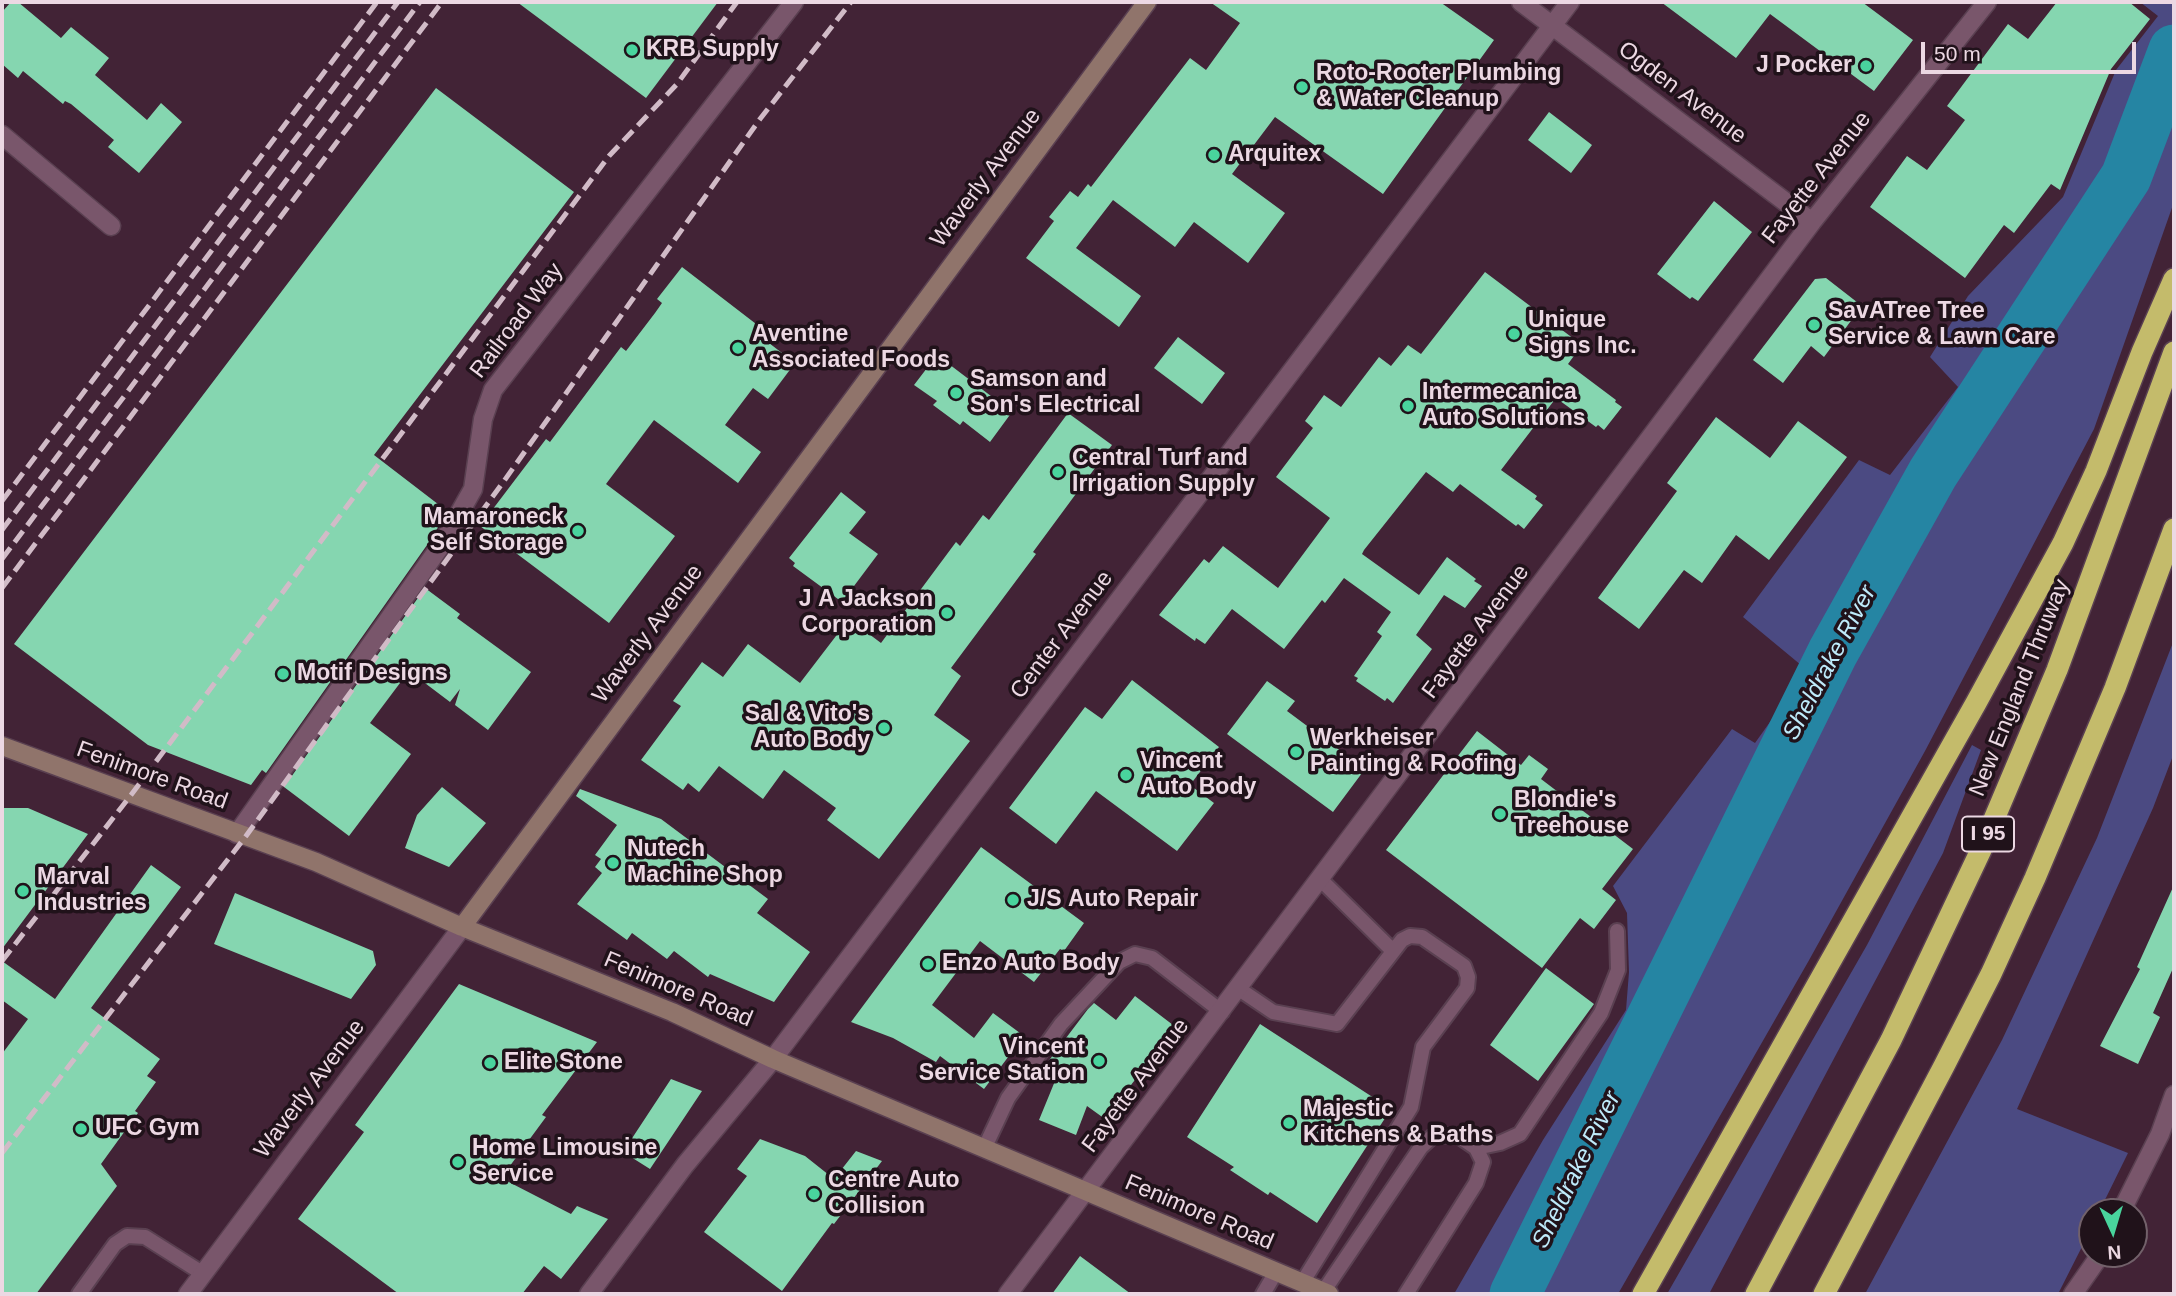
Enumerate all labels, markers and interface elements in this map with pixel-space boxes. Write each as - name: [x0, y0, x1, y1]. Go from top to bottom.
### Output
- scale bar: [1924, 28, 2139, 72]
- place label: KRB Supply: [646, 36, 779, 64]
- street label: Ogden Avenue: [1613, 36, 1751, 150]
- marker: KRB Supply: [624, 42, 640, 58]
- text: 50 m: [1934, 42, 1981, 65]
- place label: J Pocker: [1756, 52, 1852, 80]
- marker: J Pocker: [1858, 58, 1874, 74]
- place label: Roto-Rooter Plumbing & Water Cleanup: [1316, 60, 1561, 114]
- marker: Roto-Rooter Plumbing & Water Cleanup: [1294, 79, 1310, 95]
- street label: Waverly Avenue: [925, 103, 1047, 253]
- street label: Fayette Avenue: [1757, 106, 1877, 250]
- place label: Arquitex: [1228, 141, 1321, 169]
- marker: Arquitex: [1206, 147, 1222, 163]
- street label: Railroad Way: [465, 258, 569, 384]
- place label: SavATree Tree Service & Lawn Care: [1828, 298, 2056, 352]
- place label: Unique Signs Inc.: [1528, 307, 1637, 361]
- marker: SavATree Tree Service & Lawn Care: [1806, 317, 1822, 333]
- place label: Aventine Associated Foods: [752, 321, 950, 375]
- marker: Unique Signs Inc.: [1506, 326, 1522, 342]
- marker: Aventine Associated Foods: [730, 340, 746, 356]
- place label: Samson and Son's Electrical: [970, 366, 1140, 420]
- place label: Intermecanica Auto Solutions: [1422, 379, 1586, 433]
- marker: Samson and Son's Electrical: [948, 385, 964, 401]
- marker: Intermecanica Auto Solutions: [1400, 398, 1416, 414]
- place label: Central Turf and Irrigation Supply: [1072, 445, 1255, 499]
- marker: Central Turf and Irrigation Supply: [1050, 464, 1066, 480]
- place label: Mamaroneck Self Storage: [423, 504, 564, 558]
- marker: Mamaroneck Self Storage: [570, 523, 586, 539]
- street label: Waverly Avenue: [587, 559, 709, 709]
- street label: Fayette Avenue: [1417, 560, 1535, 704]
- street label: Center Avenue: [1005, 566, 1119, 704]
- street label: New England Thruway: [1964, 576, 2076, 800]
- water label: Sheldrake River: [1777, 581, 1883, 745]
- place label: J A Jackson Corporation: [799, 586, 933, 640]
- marker: J A Jackson Corporation: [939, 605, 955, 621]
- place label: Motif Designs: [297, 660, 448, 688]
- marker: Motif Designs: [275, 666, 291, 682]
- place label: Sal & Vito's Auto Body: [745, 701, 870, 755]
- marker: Sal & Vito's Auto Body: [876, 720, 892, 736]
- place label: Werkheiser Painting & Roofing: [1310, 725, 1517, 779]
- street label: Fenimore Road: [73, 736, 231, 816]
- marker: Werkheiser Painting & Roofing: [1288, 744, 1304, 760]
- place label: Vincent Auto Body: [1140, 748, 1256, 802]
- marker: Vincent Auto Body: [1118, 767, 1134, 783]
- place label: Blondie's Treehouse: [1514, 787, 1629, 841]
- marker: Blondie's Treehouse: [1492, 806, 1508, 822]
- road number: I 95: [1962, 816, 2014, 852]
- place label: Nutech Machine Shop: [627, 836, 783, 890]
- marker: Nutech Machine Shop: [605, 855, 621, 871]
- place label: Marval Industries: [37, 864, 147, 918]
- marker: Marval Industries: [15, 883, 31, 899]
- place label: J/S Auto Repair: [1027, 886, 1198, 914]
- marker: J/S Auto Repair: [1005, 892, 1021, 908]
- street label: Fenimore Road: [600, 946, 756, 1034]
- place label: Enzo Auto Body: [942, 950, 1120, 978]
- marker: Enzo Auto Body: [920, 956, 936, 972]
- street label: Waverly Avenue: [249, 1014, 371, 1164]
- street label: Fayette Avenue: [1077, 1014, 1195, 1158]
- place label: Vincent Service Station: [919, 1034, 1085, 1088]
- place label: Elite Stone: [504, 1049, 623, 1077]
- marker: Vincent Service Station: [1091, 1053, 1107, 1069]
- marker: Elite Stone: [482, 1055, 498, 1071]
- water label: Sheldrake River: [1527, 1087, 1627, 1253]
- place label: Majestic Kitchens & Baths: [1303, 1096, 1493, 1150]
- place label: UFC Gym: [95, 1115, 200, 1143]
- marker: Majestic Kitchens & Baths: [1281, 1115, 1297, 1131]
- marker: UFC Gym: [73, 1121, 89, 1137]
- place label: Home Limousine Service: [472, 1135, 657, 1189]
- marker: Home Limousine Service: [450, 1154, 466, 1170]
- place label: Centre Auto Collision: [828, 1167, 960, 1221]
- street label: Fenimore Road: [1121, 1169, 1277, 1257]
- marker: Centre Auto Collision: [806, 1186, 822, 1202]
- north arrow: [2078, 1198, 2148, 1268]
- text: N: [2107, 1241, 2122, 1263]

